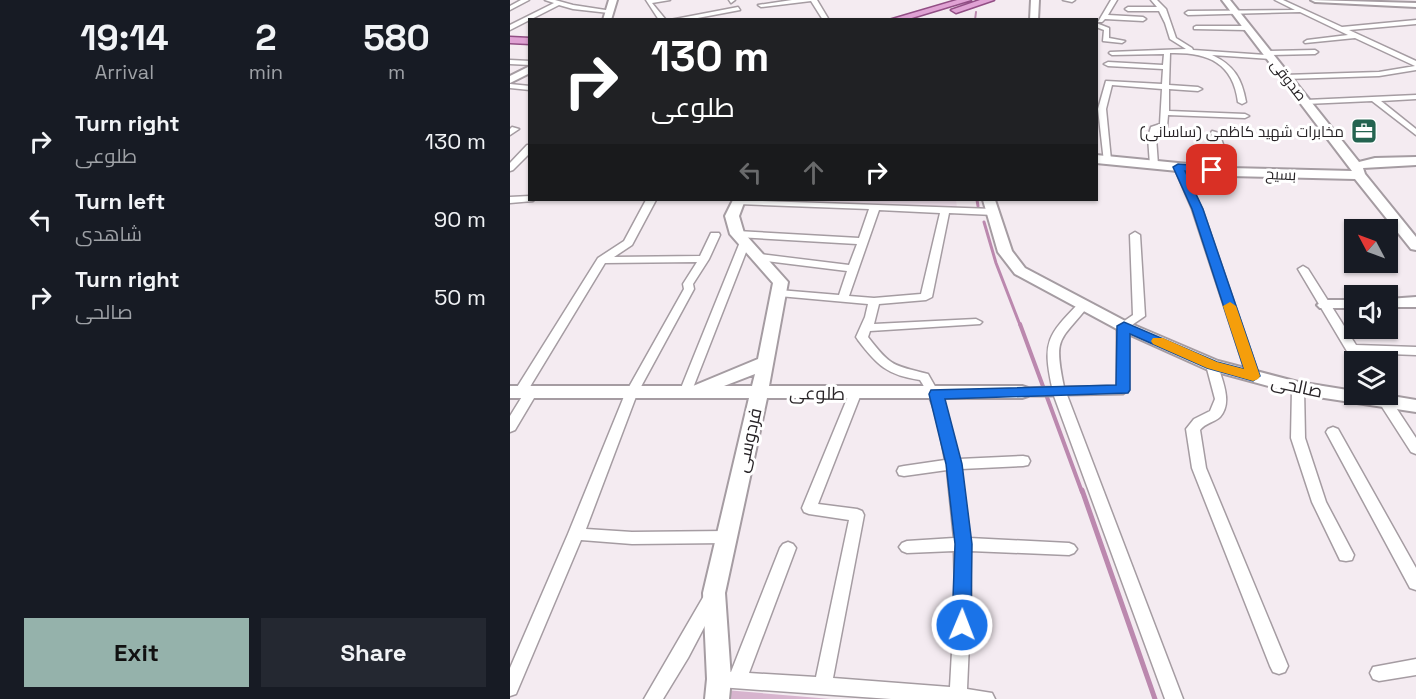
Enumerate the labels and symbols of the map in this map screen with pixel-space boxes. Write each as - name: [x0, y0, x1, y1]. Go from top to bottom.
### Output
- street label: صدوقی: [1266, 55, 1311, 105]
- office icon: مخابرات شهید کاظمی (ساسانی): [1349, 116, 1379, 146]
- place label: مخابرات شهید کاظمی (ساسانی): [1140, 122, 1344, 142]
- pin: [1186, 144, 1237, 195]
- street label: بسیح: [1265, 164, 1297, 186]
- north arrow: [1344, 219, 1398, 273]
- street label: صالحی: [1269, 369, 1325, 403]
- street label: طلوعی: [789, 381, 845, 405]
- street label: فردوسی: [729, 405, 767, 475]
- position arrow: [930, 593, 994, 657]

